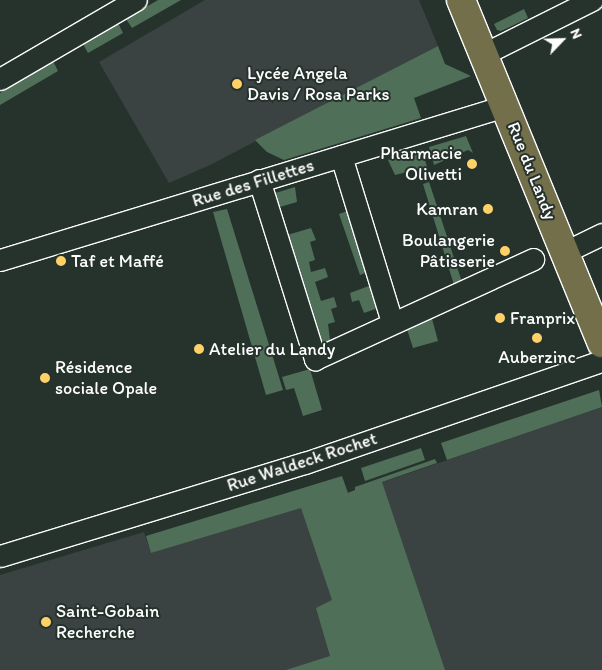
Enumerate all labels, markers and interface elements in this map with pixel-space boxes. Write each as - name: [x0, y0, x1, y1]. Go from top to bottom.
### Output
- north arrow: [537, 15, 587, 65]
- text: N: [566, 26, 586, 41]
- place label: Lycée Angela Davis / Rosa Parks: [247, 63, 389, 106]
- marker: Lycée Angela Davis / Rosa Parks: [231, 78, 243, 90]
- street label: Rue du Landy: [502, 119, 562, 223]
- place label: Pharmacie Olivetti: [380, 143, 462, 186]
- street label: Rue des Fillettes: [190, 154, 316, 212]
- marker: Pharmacie Olivetti: [466, 158, 478, 170]
- place label: Kamran: [416, 198, 478, 220]
- marker: Kamran: [482, 203, 494, 215]
- place label: Boulangerie Pâtisserie: [402, 230, 495, 272]
- marker: Boulangerie Pâtisserie: [499, 245, 511, 257]
- place label: Taf et Maffé: [71, 250, 164, 272]
- marker: Taf et Maffé: [55, 255, 67, 267]
- place label: Franprix: [510, 307, 575, 329]
- marker: Franprix: [494, 312, 506, 324]
- marker: Auberzinc: [531, 332, 543, 344]
- place label: Atelier du Landy: [209, 338, 336, 360]
- marker: Atelier du Landy: [193, 343, 205, 355]
- place label: Auberzinc: [498, 346, 576, 368]
- place label: Résidence sociale Opale: [55, 357, 158, 399]
- marker: Résidence sociale Opale: [39, 372, 51, 384]
- street label: Rue Waldeck Rochet: [225, 428, 379, 496]
- place label: Saint-Gobain Recherche: [56, 601, 159, 644]
- marker: Saint-Gobain Recherche: [40, 616, 52, 628]

